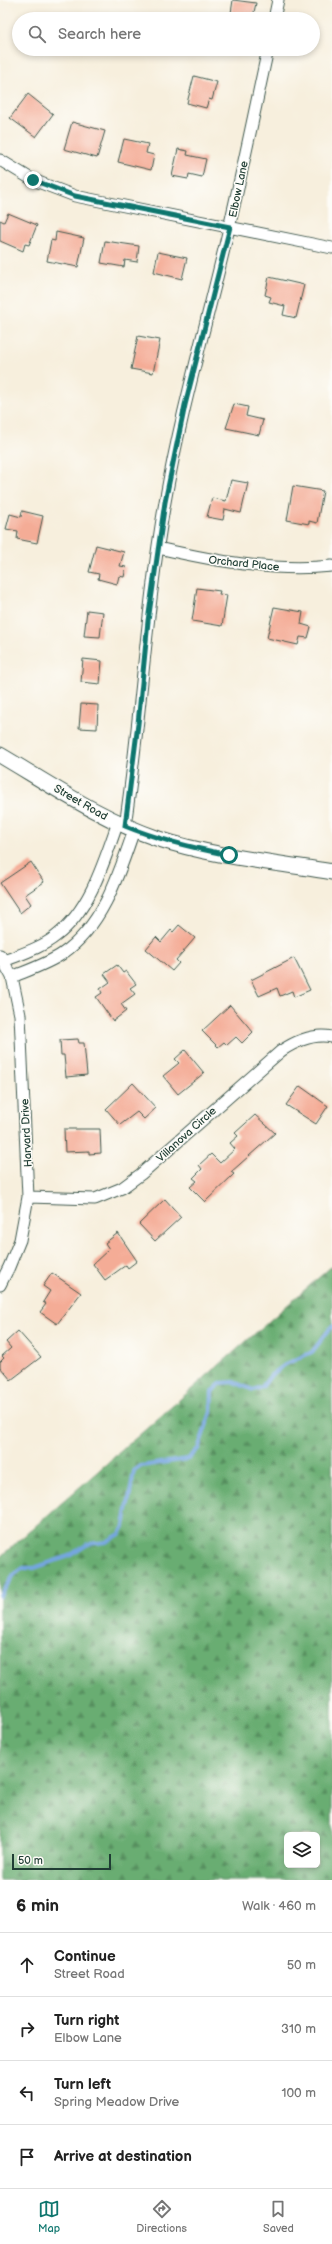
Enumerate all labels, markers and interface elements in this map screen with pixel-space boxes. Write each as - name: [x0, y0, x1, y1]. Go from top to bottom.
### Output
- search box: [12, 12, 320, 56]
- icon: search: [26, 23, 48, 45]
- text: Search here: [58, 25, 141, 44]
- street label: Elbow Lane: [226, 159, 251, 219]
- route end: [24, 171, 42, 189]
- street label: Orchard Place: [208, 553, 281, 574]
- street label: Street Road: [52, 782, 110, 823]
- route start: [220, 846, 238, 864]
- street label: Harvard Drive: [18, 1098, 35, 1168]
- street label: Villanova Circle: [154, 1104, 219, 1165]
- map controls: [284, 1832, 320, 1868]
- button: layers: [284, 1832, 320, 1868]
- scale bar: [12, 1852, 111, 1871]
- text: 50 m: [18, 1854, 43, 1867]
- text: 6 min: [16, 1896, 59, 1916]
- text: Walk · 460 m: [242, 1898, 316, 1914]
- text: Continue: [54, 1947, 116, 1966]
- icon: ahead: [16, 1954, 38, 1976]
- text: 50 m: [287, 1957, 316, 1973]
- text: Street Road: [54, 1966, 125, 1982]
- text: Turn right: [54, 2011, 119, 2030]
- icon: right: [16, 2018, 38, 2040]
- text: 310 m: [281, 2021, 316, 2037]
- text: Elbow Lane: [54, 2030, 122, 2046]
- text: Turn left: [54, 2075, 111, 2094]
- icon: left: [16, 2082, 38, 2104]
- text: 100 m: [281, 2085, 316, 2101]
- text: Spring Meadow Drive: [54, 2094, 179, 2110]
- icon: arrive: [16, 2146, 38, 2168]
- text: Arrive at destination: [54, 2147, 192, 2166]
- tab: Map: [38, 2198, 60, 2235]
- tab: Directions: [136, 2198, 187, 2235]
- tab: Saved: [263, 2198, 294, 2235]

